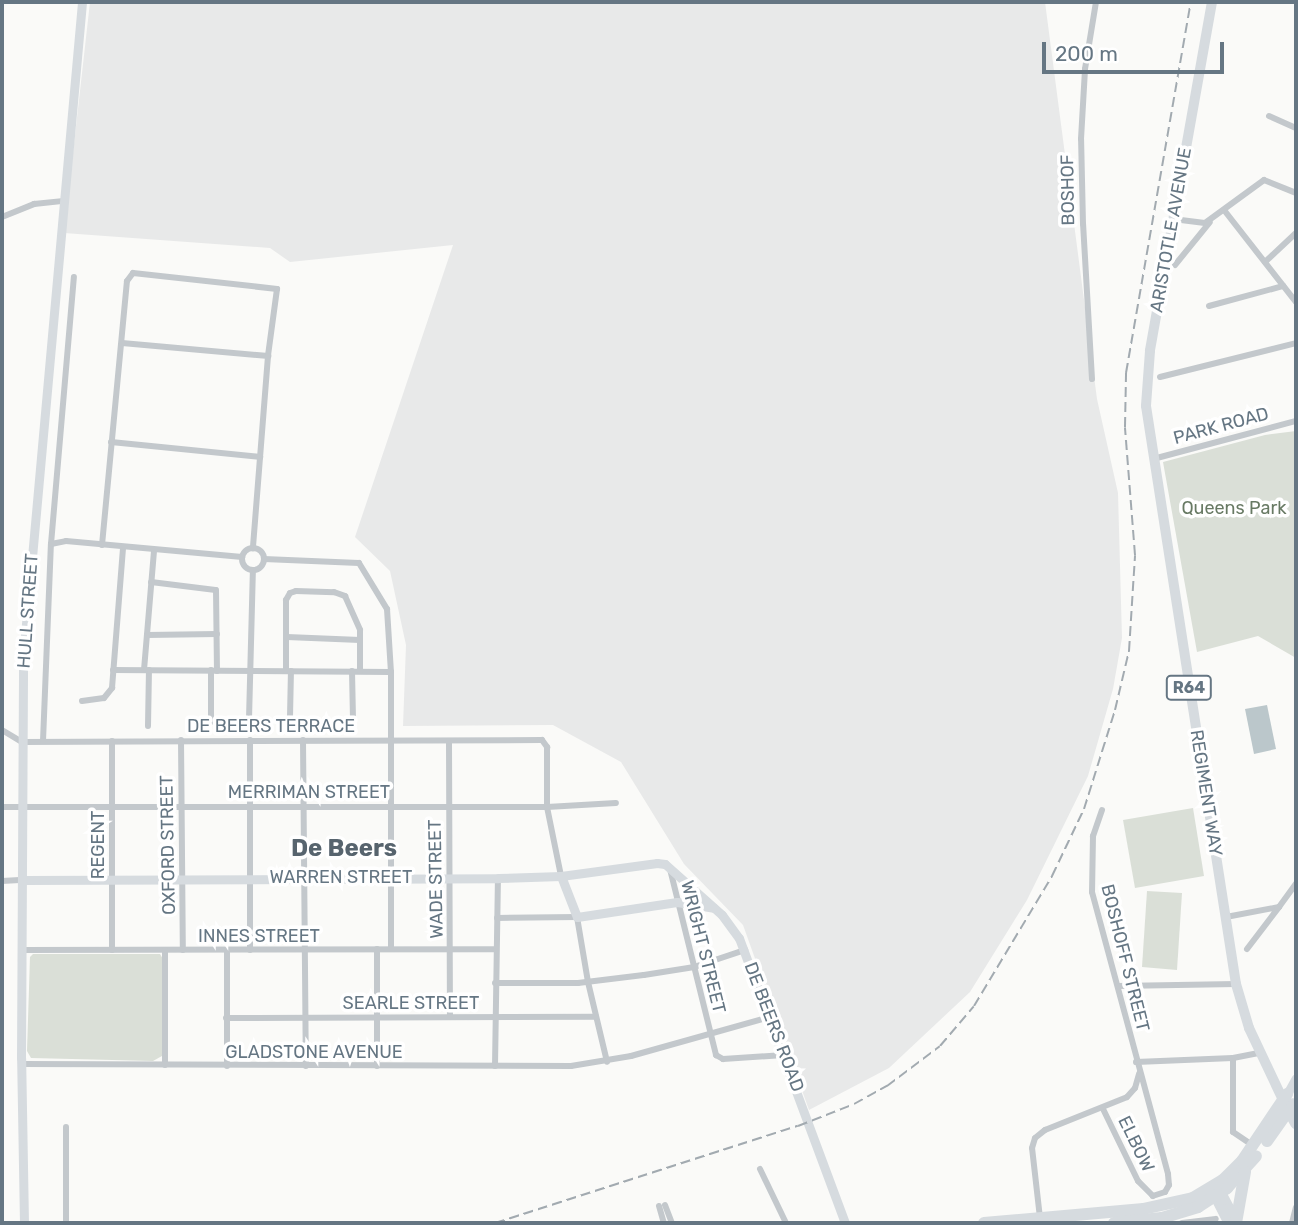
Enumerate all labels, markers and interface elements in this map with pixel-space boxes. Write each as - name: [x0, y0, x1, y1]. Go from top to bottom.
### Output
- scale bar: [1046, 28, 1228, 72]
- text: 200 m: [1055, 41, 1118, 66]
- street label: ARISTOTLE AVENUE: [1146, 146, 1196, 314]
- street label: BOSHOF: [1057, 154, 1079, 226]
- street label: PARK ROAD: [1171, 403, 1271, 449]
- park label: Queens Park: [1181, 497, 1287, 519]
- street label: HULL STREET: [13, 553, 43, 669]
- road number: R64: [1164, 676, 1214, 701]
- street label: DE BEERS TERRACE: [187, 715, 355, 737]
- street label: REGIMENT WAY: [1185, 728, 1227, 858]
- street label: OXFORD STREET: [156, 775, 180, 915]
- street label: MERRIMAN STREET: [228, 781, 390, 803]
- street label: REGENT: [87, 811, 109, 879]
- street label: WADE STREET: [424, 819, 448, 939]
- district label: De Beers: [291, 835, 397, 863]
- street label: WARREN STREET: [270, 866, 412, 888]
- street label: WRIGHT STREET: [676, 878, 730, 1016]
- street label: BOSHOFF STREET: [1096, 882, 1154, 1034]
- street label: INNES STREET: [198, 925, 320, 947]
- street label: DE BEERS ROAD: [739, 959, 809, 1095]
- street label: SEARLE STREET: [343, 992, 479, 1014]
- street label: GLADSTONE AVENUE: [225, 1041, 403, 1063]
- street label: ELBOW: [1113, 1113, 1159, 1175]

